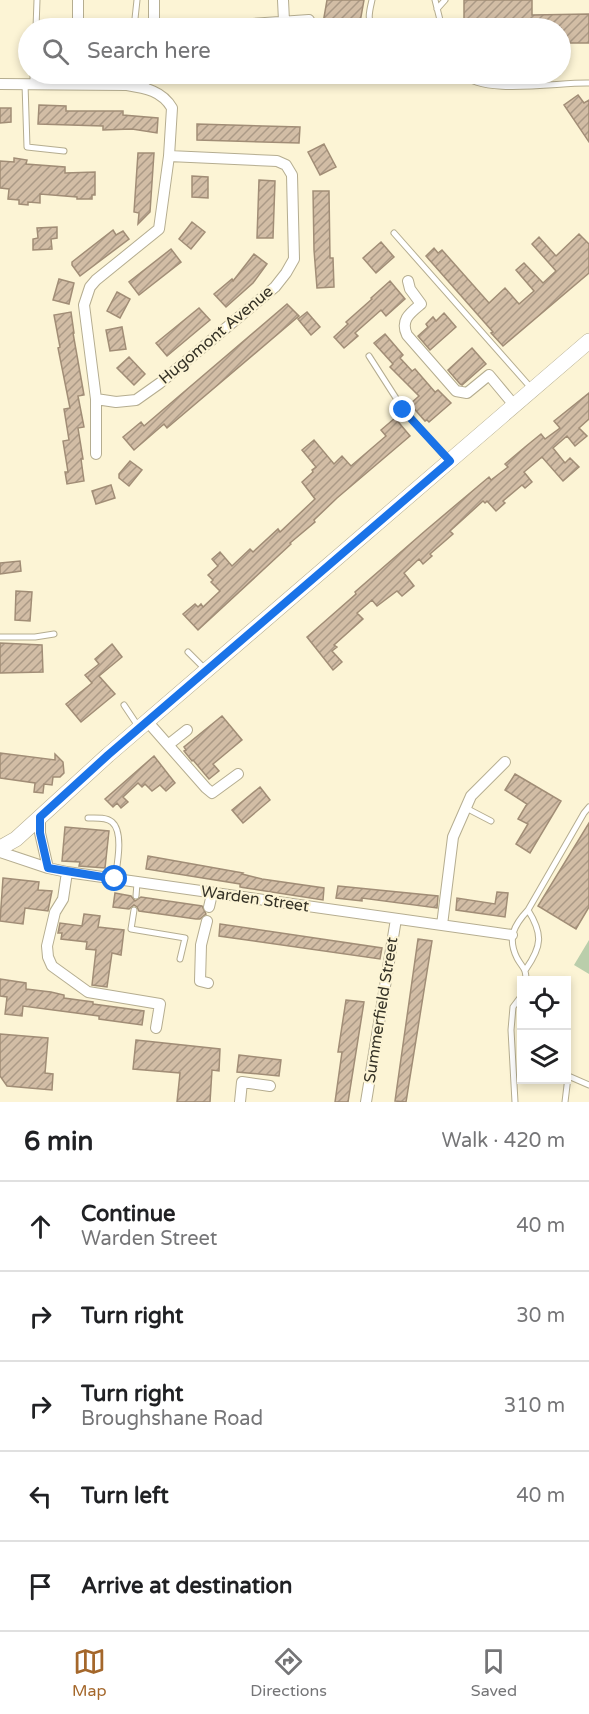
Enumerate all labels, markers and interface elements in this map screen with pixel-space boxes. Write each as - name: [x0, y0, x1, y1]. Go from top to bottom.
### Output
- search box: [18, 18, 571, 84]
- icon: search: [39, 35, 72, 68]
- text: Search here: [87, 38, 211, 64]
- street label: Hugomont Avenue: [155, 281, 277, 389]
- route end: [389, 396, 415, 422]
- route start: [101, 865, 127, 891]
- street label: Warden Street: [200, 881, 310, 917]
- street label: Summerfield Street: [360, 936, 402, 1084]
- map controls: [517, 976, 571, 1084]
- button: locate: [517, 976, 571, 1030]
- button: layers: [517, 1030, 571, 1084]
- text: 6 min: [24, 1126, 93, 1157]
- text: Walk · 420 m: [442, 1129, 565, 1153]
- text: Continue: [81, 1201, 176, 1227]
- icon: ahead: [24, 1210, 57, 1243]
- text: 40 m: [516, 1214, 565, 1238]
- text: Warden Street: [81, 1227, 218, 1251]
- icon: right: [24, 1300, 57, 1333]
- text: Turn right: [81, 1303, 183, 1329]
- text: 30 m: [516, 1304, 565, 1328]
- text: Turn right: [81, 1381, 183, 1407]
- icon: right: [24, 1390, 57, 1423]
- text: 310 m: [504, 1394, 565, 1418]
- text: Broughshane Road: [81, 1407, 263, 1431]
- icon: left: [24, 1480, 57, 1513]
- text: Turn left: [81, 1483, 169, 1509]
- text: 40 m: [516, 1484, 565, 1508]
- icon: arrive: [24, 1570, 57, 1603]
- text: Arrive at destination: [81, 1573, 292, 1599]
- tab: Map: [72, 1645, 106, 1701]
- tab: Directions: [250, 1645, 327, 1701]
- tab: Saved: [471, 1645, 517, 1701]

